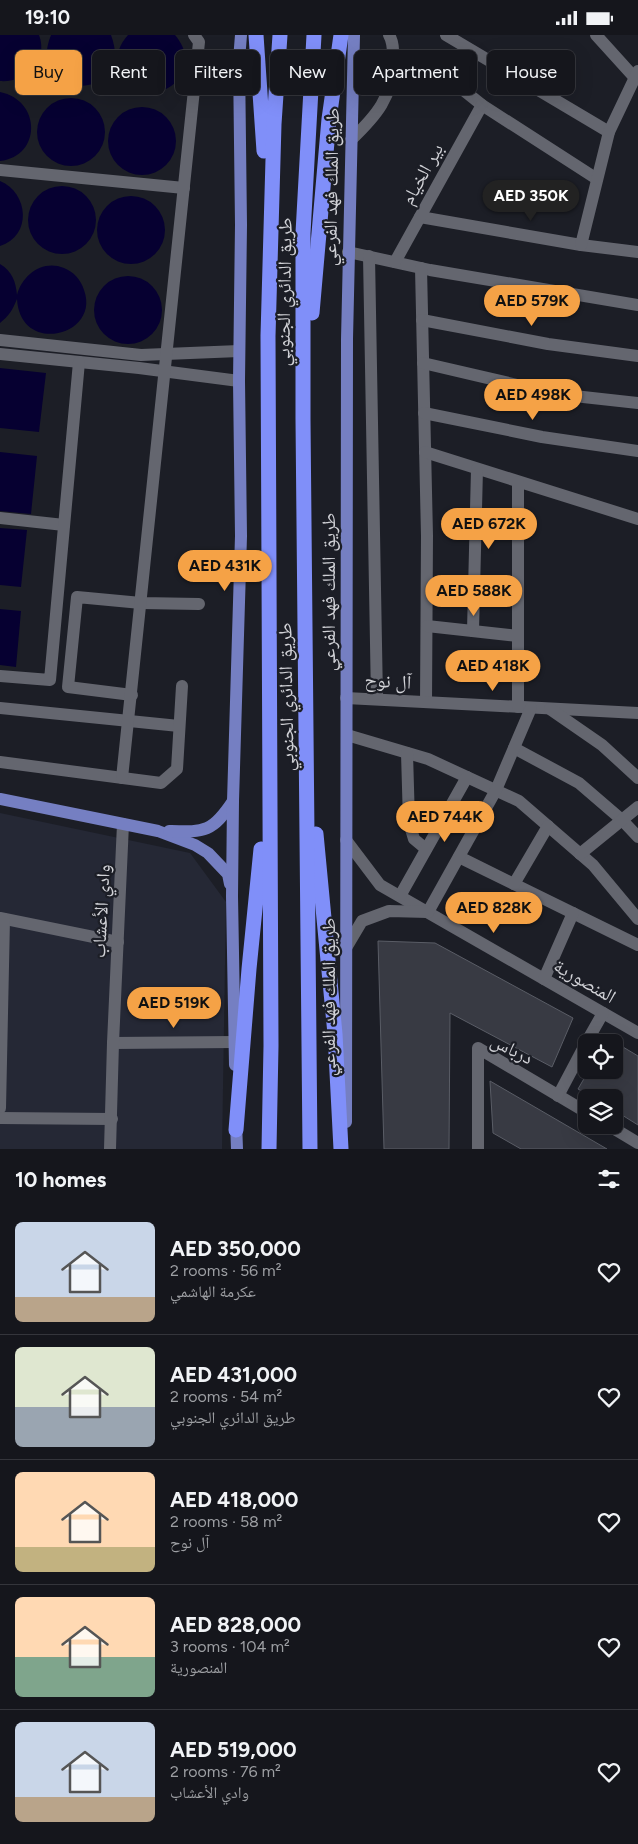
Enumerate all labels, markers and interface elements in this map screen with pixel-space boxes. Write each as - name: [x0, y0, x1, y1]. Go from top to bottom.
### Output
- text: 19:10: [25, 6, 70, 29]
- chip: Buy: [15, 50, 82, 95]
- chip: Rent: [92, 50, 165, 95]
- chip: Filters: [175, 50, 260, 95]
- chip: New: [270, 50, 344, 95]
- chip: Apartment: [354, 50, 477, 95]
- chip: House: [487, 50, 575, 95]
- street label: طريق الملك فهد الفرعي: [318, 108, 348, 267]
- street label: بير الخيام: [396, 139, 450, 210]
- pin: AED 350K: [479, 179, 583, 222]
- text: AED 350K: [493, 186, 569, 205]
- street label: طريق الدائري الجنوبي: [271, 217, 301, 367]
- pin: AED 579K: [480, 285, 584, 327]
- text: AED 579K: [495, 291, 569, 310]
- pin: AED 498K: [481, 379, 585, 421]
- text: AED 498K: [495, 385, 571, 404]
- pin: AED 672K: [437, 507, 541, 550]
- street label: طريق الملك فهد الفرعي: [317, 513, 343, 671]
- text: AED 672K: [452, 514, 526, 533]
- pin: AED 431K: [173, 549, 277, 592]
- text: AED 431K: [189, 556, 261, 575]
- pin: AED 588K: [422, 575, 526, 617]
- text: AED 588K: [436, 581, 512, 600]
- street label: طريق الدائري الجنوبي: [273, 622, 303, 772]
- pin: AED 418K: [441, 649, 545, 692]
- text: AED 418K: [456, 656, 530, 675]
- street label: آل نوح: [364, 668, 413, 694]
- pin: AED 744K: [393, 801, 497, 843]
- text: AED 744K: [407, 807, 483, 826]
- street label: وادي الأعشاب: [87, 864, 119, 959]
- pin: AED 828K: [442, 891, 546, 934]
- text: AED 828K: [456, 898, 532, 917]
- street label: طريق الملك فهد الفرعي: [317, 918, 343, 1076]
- street label: المنصورية: [550, 954, 620, 1008]
- pin: AED 519K: [122, 987, 226, 1029]
- text: AED 519K: [138, 993, 210, 1012]
- street label: درباس: [487, 1029, 537, 1069]
- map controls: [578, 1034, 623, 1134]
- button: locate: [578, 1034, 623, 1079]
- button: layers: [578, 1089, 623, 1134]
- icon: filters: [595, 1165, 623, 1193]
- text: 10 homes: [15, 1167, 106, 1192]
- text: AED 350,000: [170, 1236, 301, 1261]
- icon: home: [55, 1242, 115, 1302]
- icon: heart: [595, 1258, 623, 1286]
- text: 2 rooms · 56 m²: [170, 1261, 282, 1280]
- text: عكرمة الهاشمي: [170, 1282, 256, 1301]
- text: AED 431,000: [170, 1362, 297, 1387]
- icon: home: [55, 1367, 115, 1427]
- icon: heart: [595, 1383, 623, 1411]
- text: 2 rooms · 54 m²: [170, 1387, 282, 1406]
- text: طريق الدائري الجنوبي: [170, 1408, 295, 1427]
- text: AED 418,000: [170, 1487, 298, 1512]
- icon: home: [55, 1492, 115, 1552]
- icon: heart: [595, 1508, 623, 1536]
- text: 2 rooms · 58 m²: [170, 1512, 282, 1531]
- text: آل نوح: [170, 1533, 209, 1552]
- text: AED 828,000: [170, 1612, 301, 1637]
- icon: home: [55, 1617, 115, 1677]
- icon: heart: [595, 1633, 623, 1661]
- text: 3 rooms · 104 m²: [170, 1637, 290, 1656]
- text: المنصورية: [170, 1658, 227, 1677]
- text: AED 519,000: [170, 1737, 297, 1762]
- icon: home: [55, 1742, 115, 1802]
- icon: heart: [595, 1758, 623, 1786]
- text: 2 rooms · 76 m²: [170, 1762, 281, 1781]
- text: وادي الأعشاب: [170, 1783, 249, 1802]

